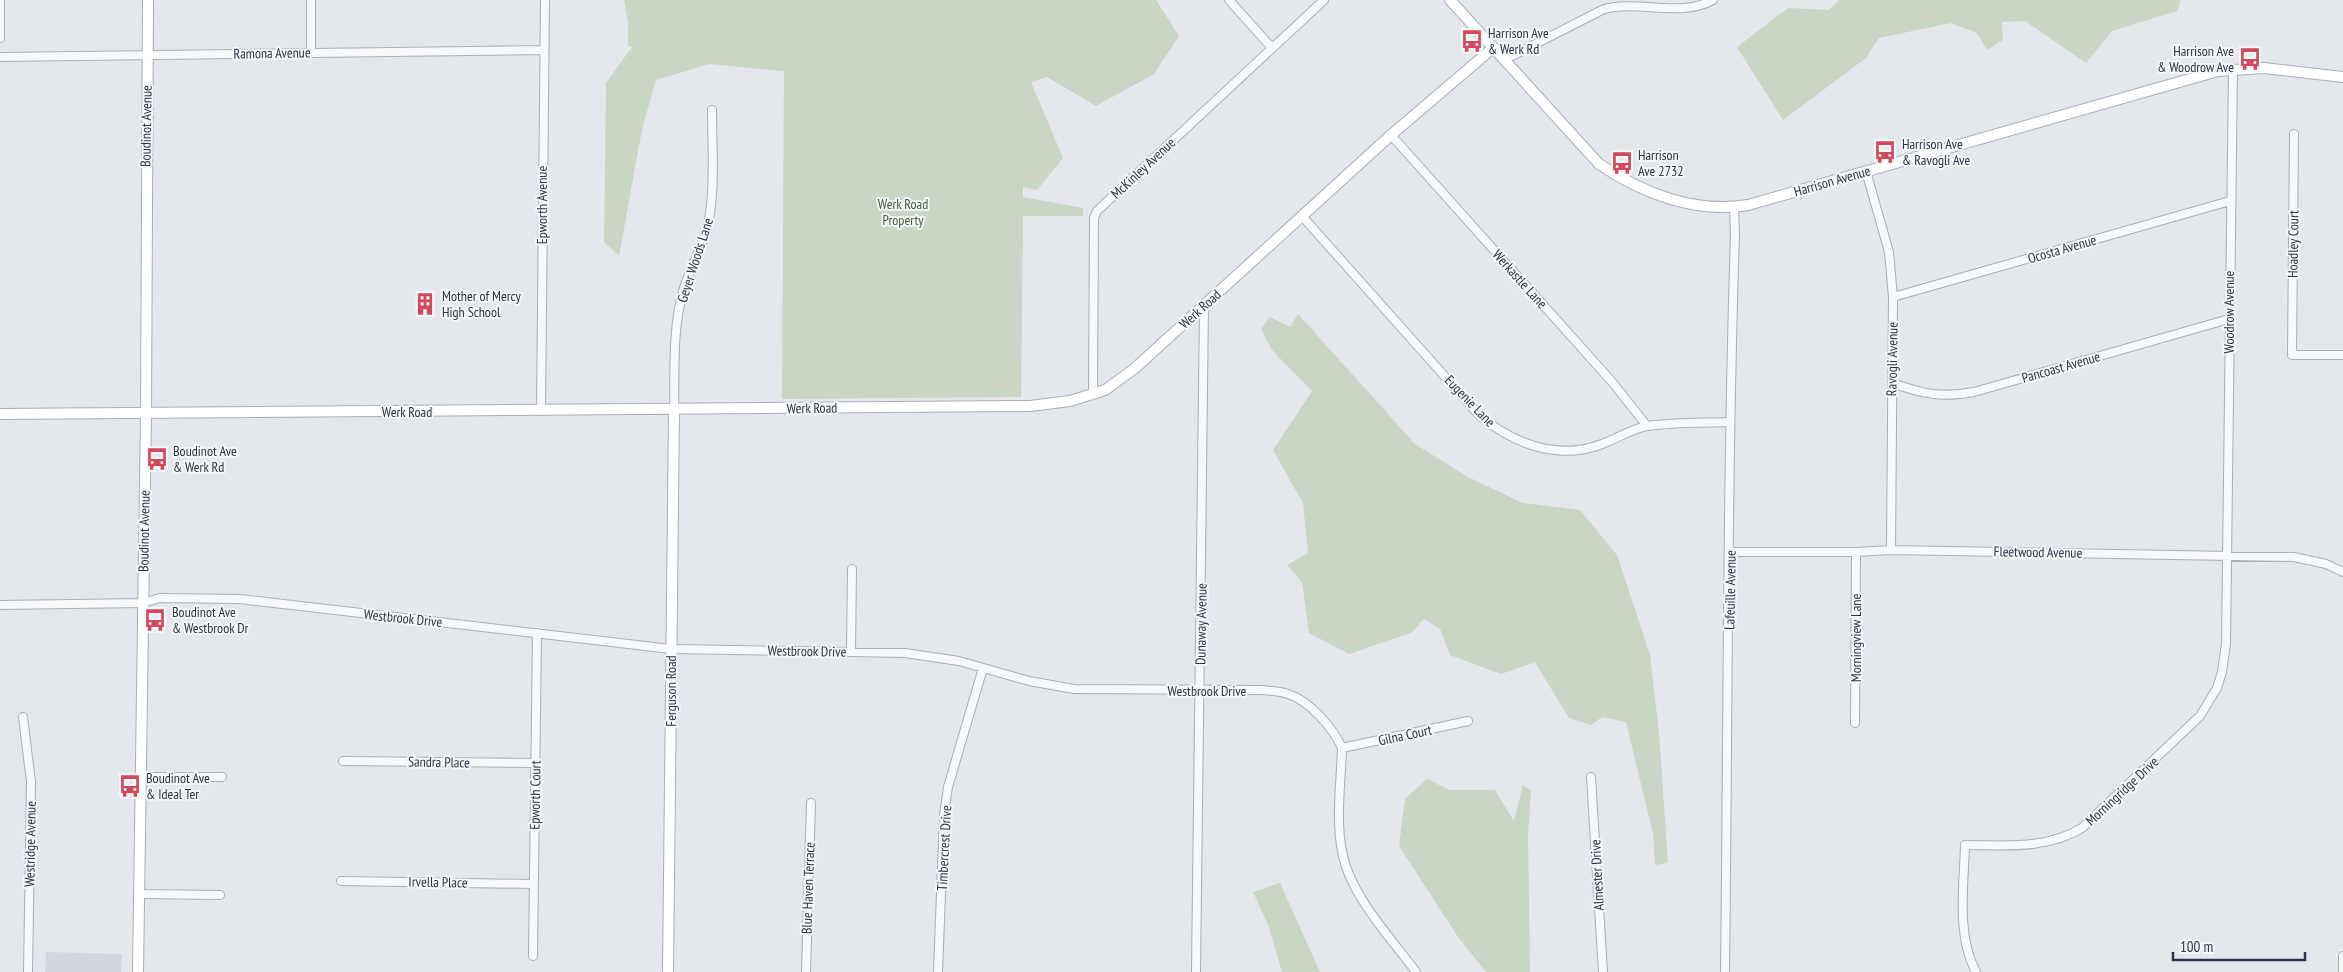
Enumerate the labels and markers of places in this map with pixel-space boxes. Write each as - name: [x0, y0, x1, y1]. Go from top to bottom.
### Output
- place label: Harrison Ave & Werk Rd: [1488, 24, 1549, 58]
- bus stop icon: Harrison Ave & Werk Rd: [1459, 28, 1485, 54]
- place label: Harrison Ave & Woodrow Ave: [2157, 42, 2234, 76]
- bus stop icon: Harrison Ave & Woodrow Ave: [2237, 46, 2263, 72]
- place label: Harrison Ave & Ravogli Ave: [1902, 135, 1971, 169]
- bus stop icon: Harrison Ave & Ravogli Ave: [1872, 139, 1898, 165]
- place label: Harrison Ave 2732: [1638, 146, 1684, 180]
- bus stop icon: Harrison Ave 2732: [1609, 150, 1635, 176]
- place label: Mother of Mercy High School: [442, 287, 521, 321]
- building icon: Mother of Mercy High School: [412, 291, 438, 317]
- place label: Boudinot Ave & Werk Rd: [173, 442, 237, 476]
- bus stop icon: Boudinot Ave & Werk Rd: [144, 446, 170, 472]
- place label: Boudinot Ave & Westbrook Dr: [172, 603, 249, 637]
- bus stop icon: Boudinot Ave & Westbrook Dr: [142, 607, 168, 633]
- place label: Boudinot Ave & Ideal Ter: [146, 769, 210, 803]
- bus stop icon: Boudinot Ave & Ideal Ter: [117, 773, 143, 799]

